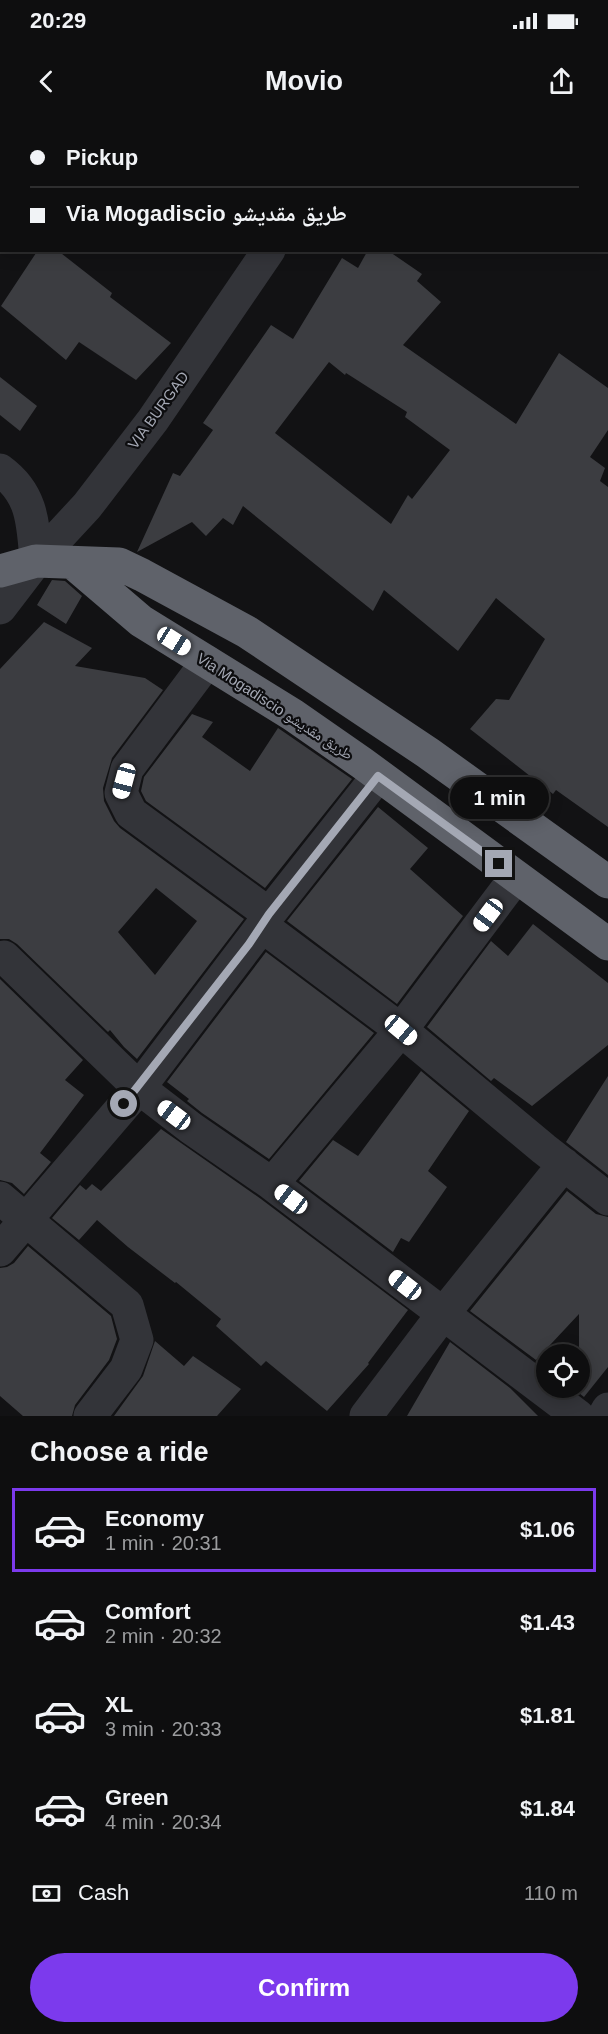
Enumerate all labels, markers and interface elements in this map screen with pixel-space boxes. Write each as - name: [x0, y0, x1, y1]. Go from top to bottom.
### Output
- text: 20:29: [30, 8, 86, 33]
- icon: back: [30, 65, 63, 98]
- icon: share: [545, 65, 578, 98]
- text: Movio: [265, 66, 343, 96]
- text: Pickup: [66, 145, 138, 170]
- text: Via Mogadiscio طريق مقديشو: [66, 201, 347, 226]
- street label: VIA BURGAD: [124, 368, 192, 452]
- car: [154, 624, 194, 658]
- street label: Via Mogadiscio طريق مقديشو: [193, 649, 356, 765]
- car: [111, 761, 137, 801]
- callout: 1 min: [450, 777, 548, 819]
- text: 1 min: [473, 787, 526, 809]
- route end: [485, 850, 512, 877]
- car: [470, 895, 506, 935]
- car: [381, 1012, 421, 1048]
- route start: [110, 1090, 137, 1117]
- car: [154, 1097, 194, 1133]
- car: [271, 1181, 311, 1217]
- car: [385, 1267, 425, 1303]
- map controls: [536, 1344, 590, 1398]
- button: locate: [536, 1344, 590, 1398]
- text: Choose a ride: [30, 1437, 209, 1467]
- icon: car: [33, 1503, 87, 1557]
- text: Economy: [105, 1506, 204, 1531]
- text: $1.06: [520, 1517, 575, 1542]
- text: 1 min · 20:31: [105, 1532, 222, 1554]
- icon: car: [33, 1596, 87, 1650]
- text: Comfort: [105, 1599, 191, 1624]
- text: $1.43: [520, 1610, 575, 1635]
- text: 2 min · 20:32: [105, 1625, 222, 1647]
- icon: car: [33, 1689, 87, 1743]
- text: XL: [105, 1692, 133, 1717]
- text: $1.81: [520, 1703, 575, 1728]
- text: 3 min · 20:33: [105, 1718, 222, 1740]
- icon: car: [33, 1782, 87, 1836]
- text: Green: [105, 1785, 169, 1810]
- text: $1.84: [520, 1796, 575, 1821]
- text: 4 min · 20:34: [105, 1811, 222, 1833]
- icon: cash: [30, 1877, 63, 1910]
- text: Cash: [78, 1880, 129, 1905]
- text: 110 m: [524, 1882, 578, 1904]
- button: Confirm: [30, 1953, 578, 2022]

